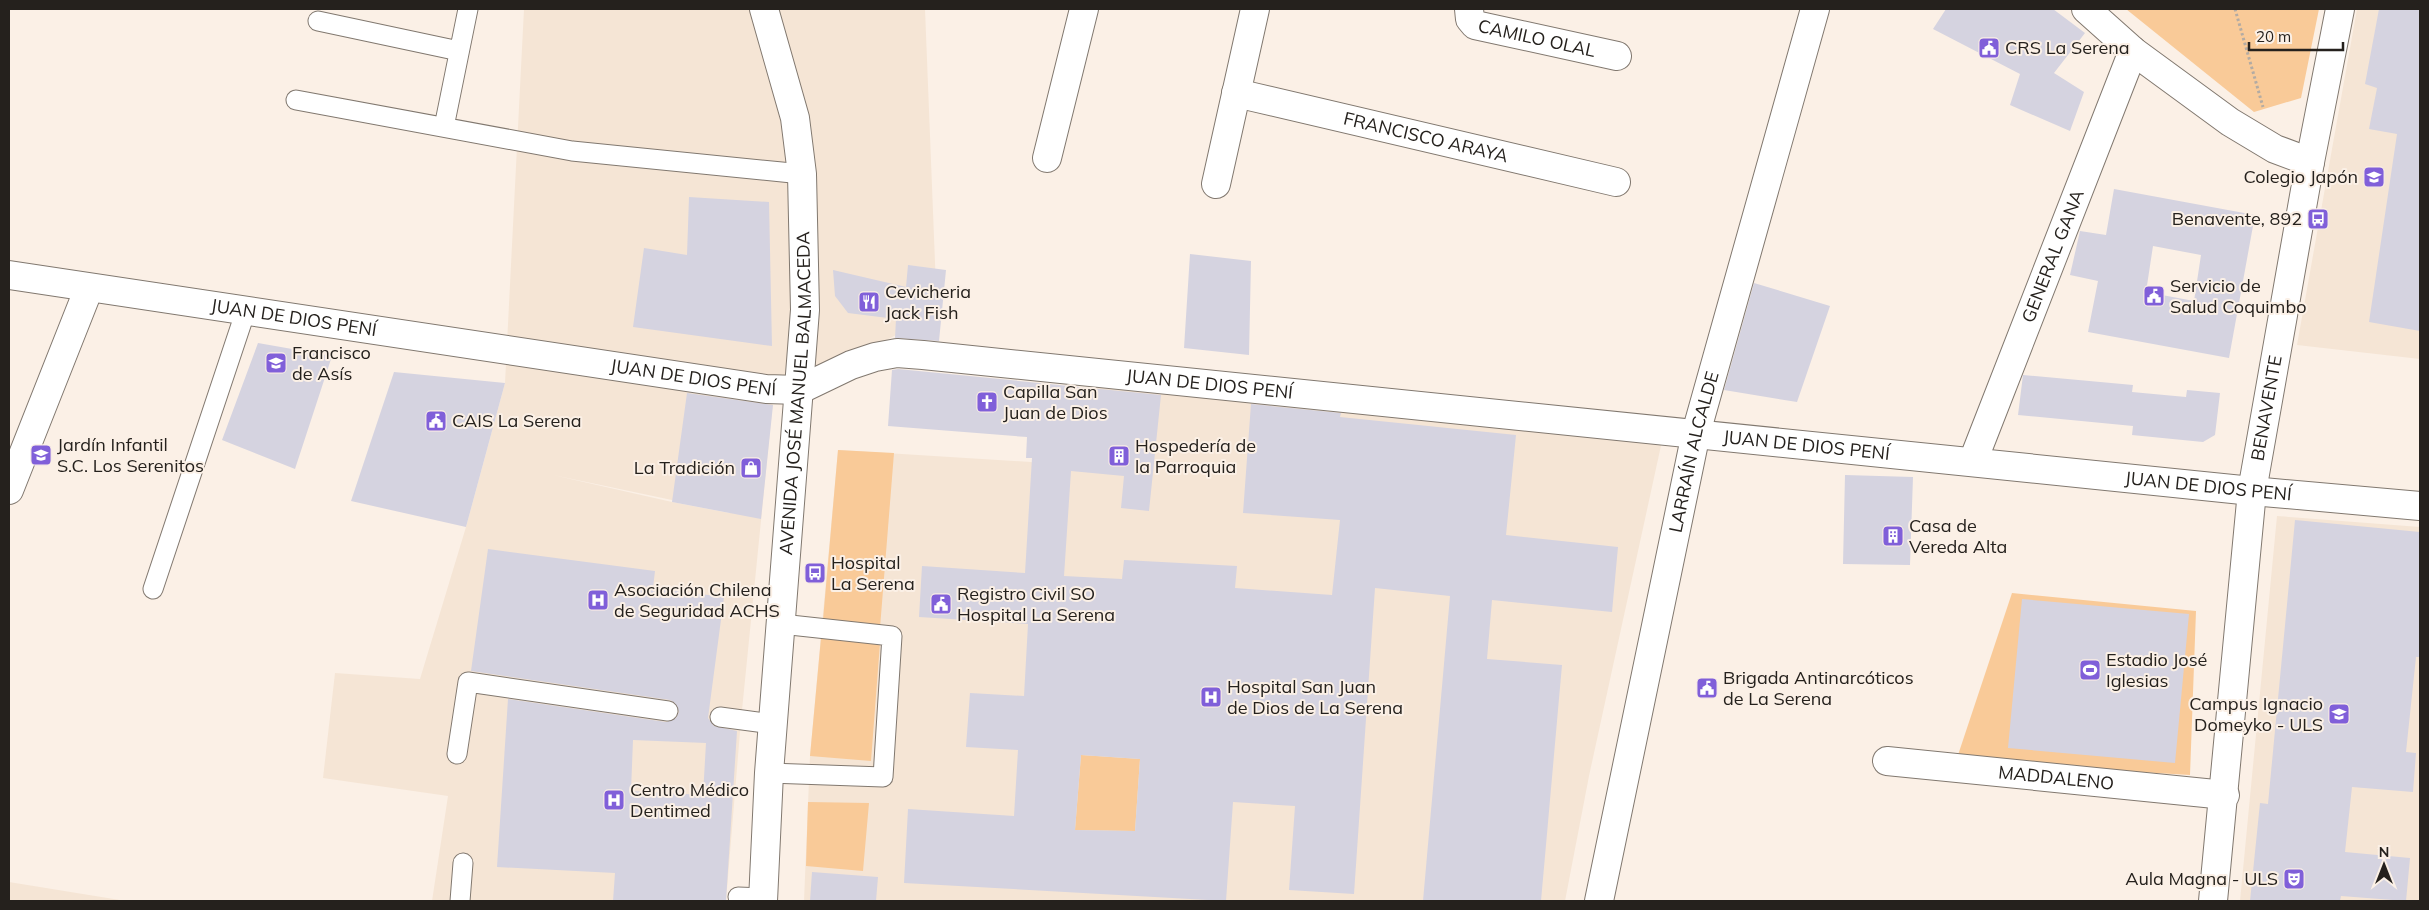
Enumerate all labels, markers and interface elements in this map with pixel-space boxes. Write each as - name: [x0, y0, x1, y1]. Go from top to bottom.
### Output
- street label: CAMILO OLAL: [1476, 14, 1598, 62]
- scale bar: [2249, 20, 2343, 52]
- text: 20 m: [2256, 27, 2291, 46]
- public building icon: CRS La Serena: [1977, 36, 2001, 60]
- place label: CRS La Serena: [2005, 36, 2130, 59]
- street label: FRANCISCO ARAYA: [1341, 107, 1511, 167]
- place label: Colegio Japón: [2244, 165, 2358, 188]
- school or university icon: Colegio Japón: [2362, 165, 2386, 189]
- street label: GENERAL GANA: [2016, 186, 2089, 326]
- place label: Benavente, 892: [2172, 207, 2302, 230]
- bus stop icon: Benavente, 892: [2306, 207, 2330, 231]
- street label: AVENIDA JOSÉ MANUEL BALMACEDA: [774, 231, 816, 556]
- place label: Servicio de Salud Coquimbo: [2170, 274, 2307, 318]
- place label: Cevicheria Jack Fish: [885, 280, 971, 324]
- public building icon: Servicio de Salud Coquimbo: [2142, 284, 2166, 308]
- restaurant icon: Cevicheria Jack Fish: [857, 290, 881, 314]
- street label: JUAN DE DIOS PENÍ: [209, 294, 380, 341]
- place label: Francisco de Asís: [292, 341, 371, 385]
- school or university icon: Francisco de Asís: [264, 351, 288, 375]
- street label: JUAN DE DIOS PENÍ: [609, 354, 778, 401]
- street label: BENAVENTE: [2246, 354, 2287, 463]
- street label: JUAN DE DIOS PENÍ: [1125, 364, 1295, 404]
- street label: LARRAÍN ALCALDE: [1664, 369, 1724, 535]
- place label: Capilla San Juan de Dios: [1003, 380, 1108, 424]
- church icon: Capilla San Juan de Dios: [975, 390, 999, 414]
- public building icon: CAIS La Serena: [424, 409, 448, 433]
- place label: CAIS La Serena: [452, 409, 582, 432]
- street label: JUAN DE DIOS PENÍ: [1722, 425, 1892, 465]
- place label: Jardín Infantil S.C. Los Serenitos: [57, 433, 204, 477]
- place label: Hospedería de la Parroquia: [1135, 434, 1256, 478]
- school or university icon: Jardín Infantil S.C. Los Serenitos: [29, 443, 53, 467]
- building icon: Hospedería de la Parroquia: [1107, 444, 1131, 468]
- place label: La Tradición: [634, 456, 735, 479]
- shop icon: La Tradición: [739, 456, 763, 480]
- street label: JUAN DE DIOS PENÍ: [2124, 466, 2294, 506]
- place label: Casa de Vereda Alta: [1909, 514, 2007, 558]
- building icon: Casa de Vereda Alta: [1881, 524, 1905, 548]
- place label: Hospital La Serena: [831, 551, 915, 595]
- bus stop icon: Hospital La Serena: [803, 561, 827, 585]
- place label: Asociación Chilena de Seguridad ACHS: [614, 578, 780, 622]
- place label: Registro Civil SO Hospital La Serena: [957, 582, 1115, 626]
- hospital icon: Asociación Chilena de Seguridad ACHS: [586, 588, 610, 612]
- public building icon: Registro Civil SO Hospital La Serena: [929, 592, 953, 616]
- place label: Estadio José Iglesias: [2106, 648, 2207, 692]
- sports icon: Estadio José Iglesias: [2078, 658, 2102, 682]
- place label: Brigada Antinarcóticos de La Serena: [1723, 666, 1914, 710]
- place label: Hospital San Juan de Dios de La Serena: [1227, 675, 1403, 719]
- public building icon: Brigada Antinarcóticos de La Serena: [1695, 676, 1719, 700]
- hospital icon: Hospital San Juan de Dios de La Serena: [1199, 685, 1223, 709]
- place label: Campus Ignacio Domeyko - ULS: [2189, 692, 2323, 736]
- school or university icon: Campus Ignacio Domeyko - ULS: [2327, 702, 2351, 726]
- street label: MADDALENO: [1997, 760, 2115, 795]
- place label: Centro Médico Dentimed: [630, 778, 749, 822]
- hospital icon: Centro Médico Dentimed: [602, 788, 626, 812]
- north arrow: [2359, 840, 2409, 890]
- text: N: [2379, 843, 2389, 861]
- place label: Aula Magna - ULS: [2125, 867, 2278, 890]
- theatre icon: Aula Magna - ULS: [2282, 867, 2306, 891]

